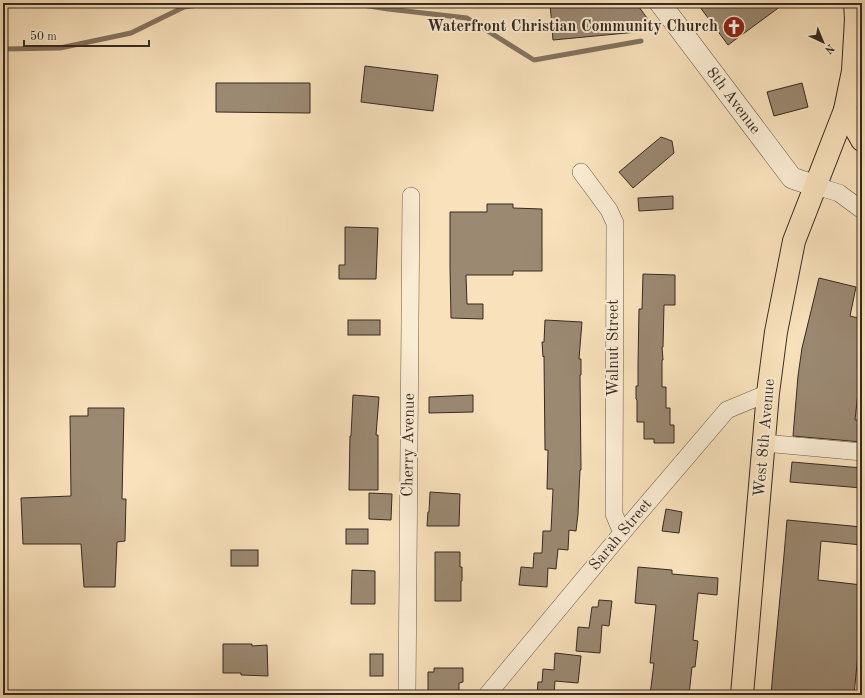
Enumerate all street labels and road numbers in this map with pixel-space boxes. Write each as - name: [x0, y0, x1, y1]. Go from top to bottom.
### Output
- street label: 8th Avenue: [703, 65, 763, 137]
- street label: Walnut Street: [606, 299, 622, 397]
- street label: West 8th Avenue: [752, 378, 778, 498]
- street label: Cherry Avenue: [400, 393, 418, 497]
- street label: Sarah Street: [587, 496, 656, 574]

